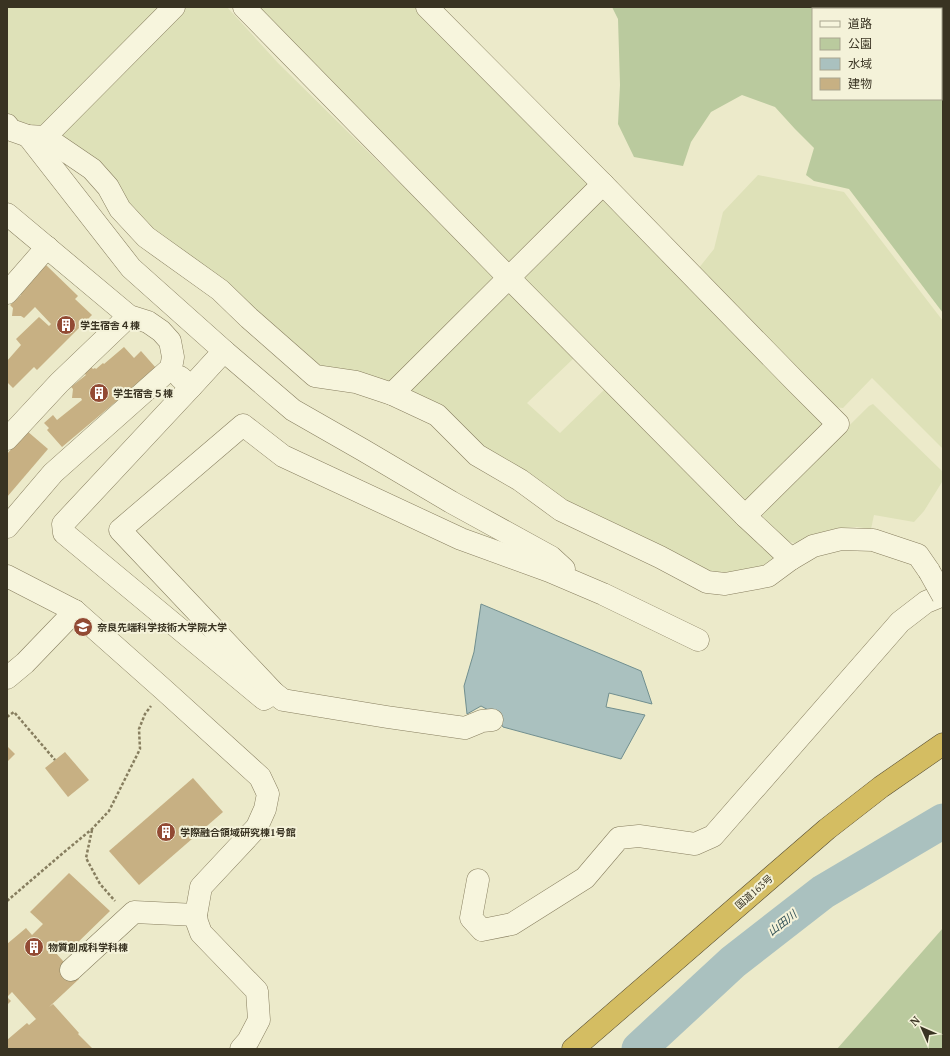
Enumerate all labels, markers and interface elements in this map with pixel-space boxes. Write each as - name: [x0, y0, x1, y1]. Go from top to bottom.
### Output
- legend: [812, 8, 942, 100]
- text: 道路: [848, 16, 872, 31]
- text: 公園: [848, 36, 872, 51]
- text: 水域: [848, 56, 872, 71]
- text: 建物: [848, 76, 872, 91]
- building icon: 学生宿舎４棟: [55, 314, 77, 336]
- place label: 学生宿舎４棟: [80, 319, 140, 332]
- building icon: 学生宿舎５棟: [88, 382, 110, 404]
- place label: 学生宿舎５棟: [113, 387, 173, 400]
- school or university icon: 奈良先端科学技術大学院大学: [72, 616, 94, 638]
- place label: 奈良先端科学技術大学院大学: [97, 621, 227, 634]
- building icon: 学際融合領域研究棟1号館: [155, 821, 177, 843]
- place label: 学際融合領域研究棟1号館: [180, 826, 296, 839]
- street label: 国道163号: [732, 872, 776, 912]
- water label: 山田川: [765, 907, 800, 939]
- building icon: 物質創成科学科棟: [23, 936, 45, 958]
- place label: 物質創成科学科棟: [48, 941, 128, 954]
- north arrow: [902, 1008, 942, 1048]
- text: N: [907, 1013, 923, 1029]

